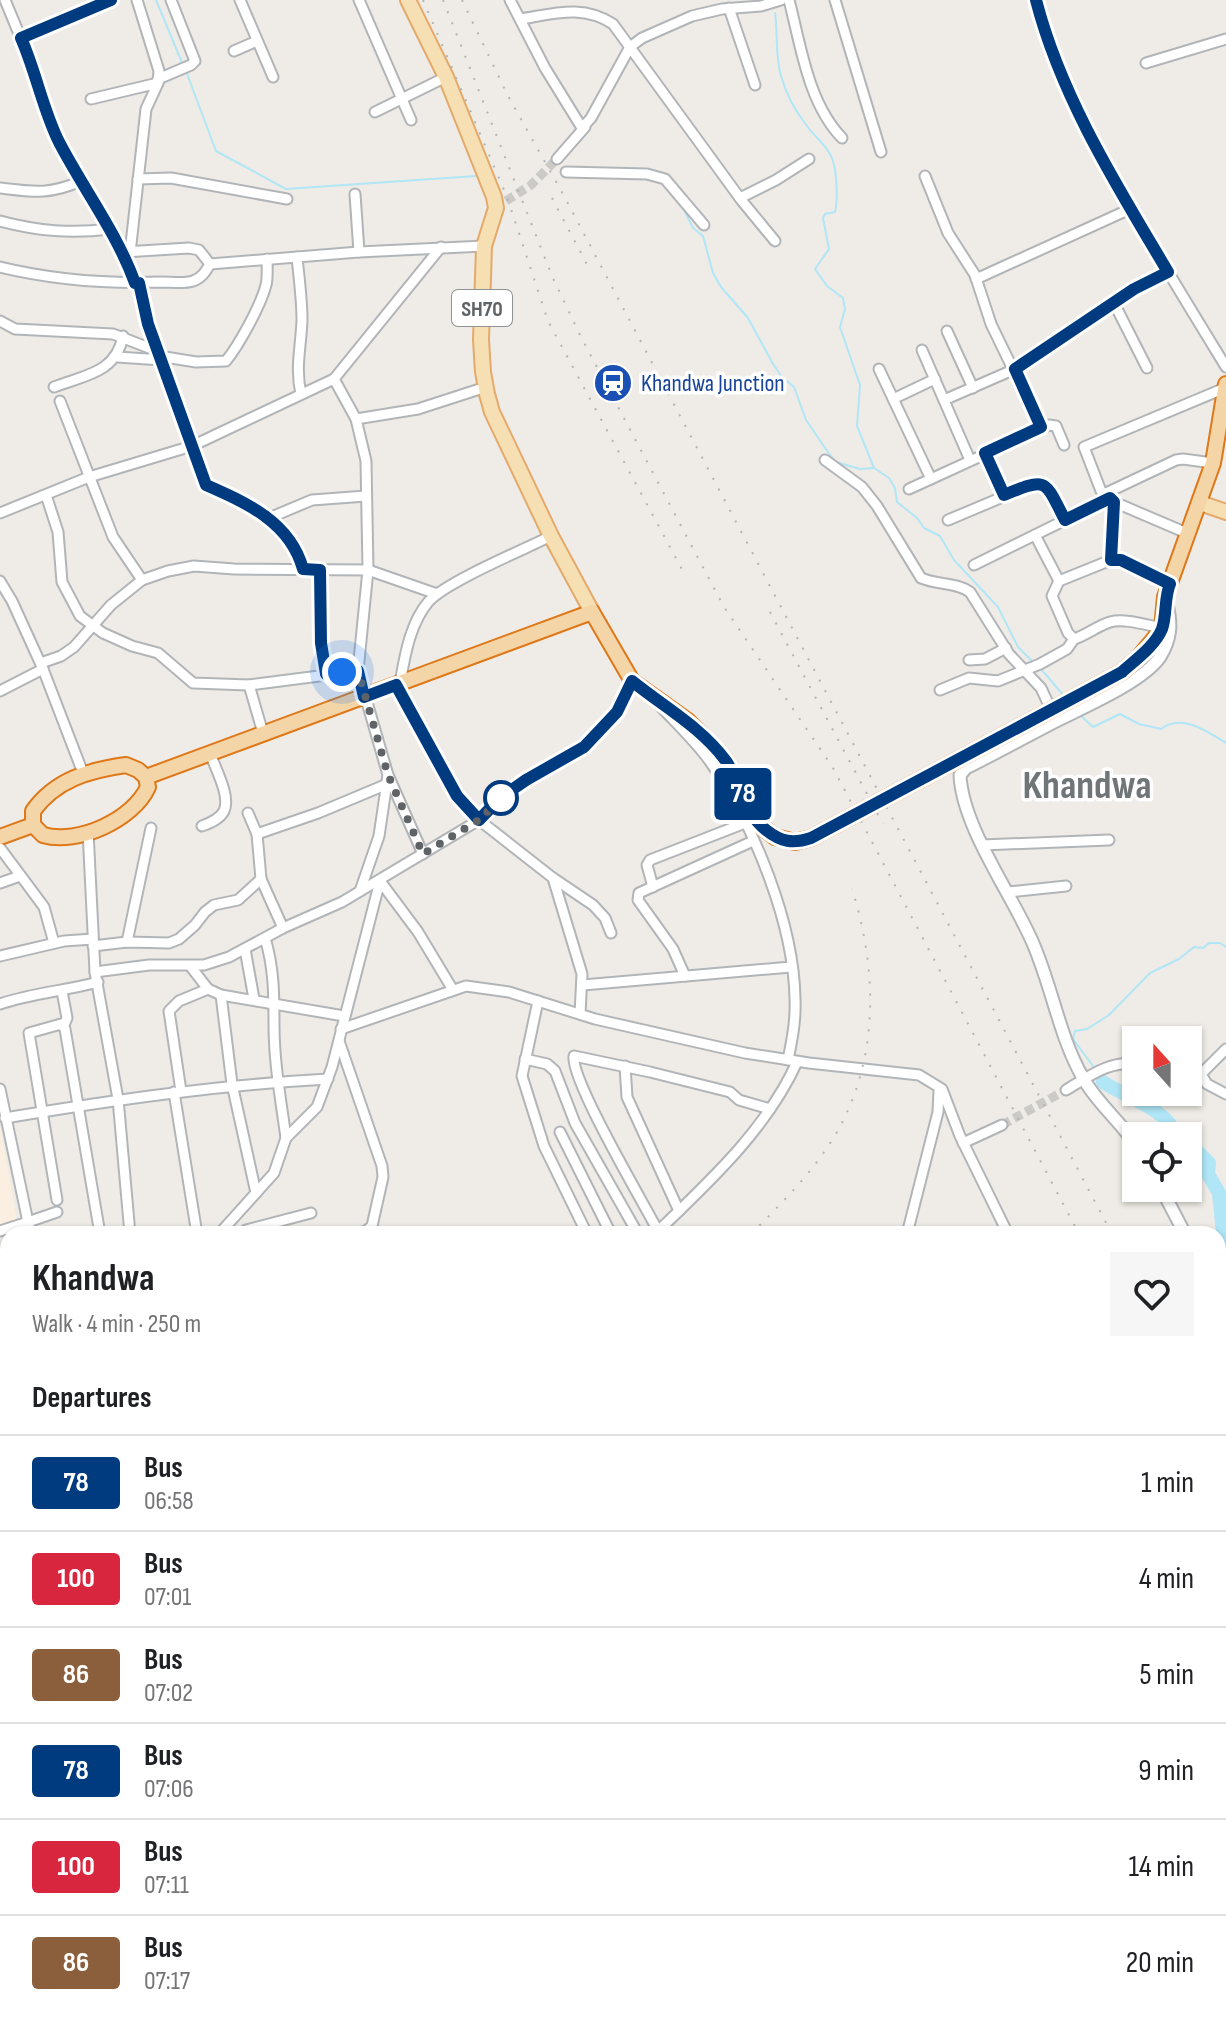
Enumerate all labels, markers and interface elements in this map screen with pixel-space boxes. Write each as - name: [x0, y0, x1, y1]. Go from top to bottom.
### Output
- road number: SH70: [452, 290, 512, 326]
- station icon: Khandwa Junction: [592, 362, 634, 404]
- place label: Khandwa Junction: [641, 369, 785, 398]
- your location: [322, 652, 362, 692]
- district label: Khandwa: [1022, 762, 1152, 810]
- line badge: 78: [707, 768, 779, 820]
- text: 78: [730, 777, 756, 810]
- unlabelled marker: [484, 781, 518, 815]
- north arrow: [1122, 1026, 1202, 1106]
- map controls: [1122, 1026, 1202, 1202]
- button: locate: [1122, 1122, 1202, 1202]
- button: heart: [1110, 1252, 1194, 1336]
- text: Khandwa: [32, 1256, 155, 1301]
- text: Walk · 4 min · 250 m: [32, 1309, 201, 1340]
- text: Departures: [32, 1380, 152, 1416]
- text: Bus: [144, 1450, 183, 1486]
- text: 1 min: [1141, 1465, 1194, 1501]
- text: 78: [63, 1466, 89, 1499]
- text: 06:58: [144, 1486, 194, 1517]
- text: Bus: [144, 1546, 183, 1582]
- text: 4 min: [1139, 1561, 1194, 1597]
- text: 100: [57, 1562, 95, 1595]
- text: 07:01: [144, 1582, 191, 1613]
- text: Bus: [144, 1642, 183, 1678]
- text: 5 min: [1140, 1657, 1194, 1693]
- text: 86: [63, 1658, 89, 1691]
- text: 07:02: [144, 1678, 193, 1709]
- text: Bus: [144, 1738, 183, 1774]
- text: 9 min: [1138, 1753, 1194, 1789]
- text: 78: [63, 1754, 89, 1787]
- text: 07:06: [144, 1774, 194, 1805]
- text: Bus: [144, 1834, 183, 1870]
- text: 14 min: [1129, 1849, 1194, 1885]
- text: 100: [57, 1850, 95, 1883]
- text: 07:11: [144, 1870, 189, 1901]
- text: Bus: [144, 1930, 183, 1966]
- text: 20 min: [1126, 1945, 1194, 1981]
- text: 86: [63, 1946, 89, 1979]
- text: 07:17: [144, 1966, 190, 1997]

